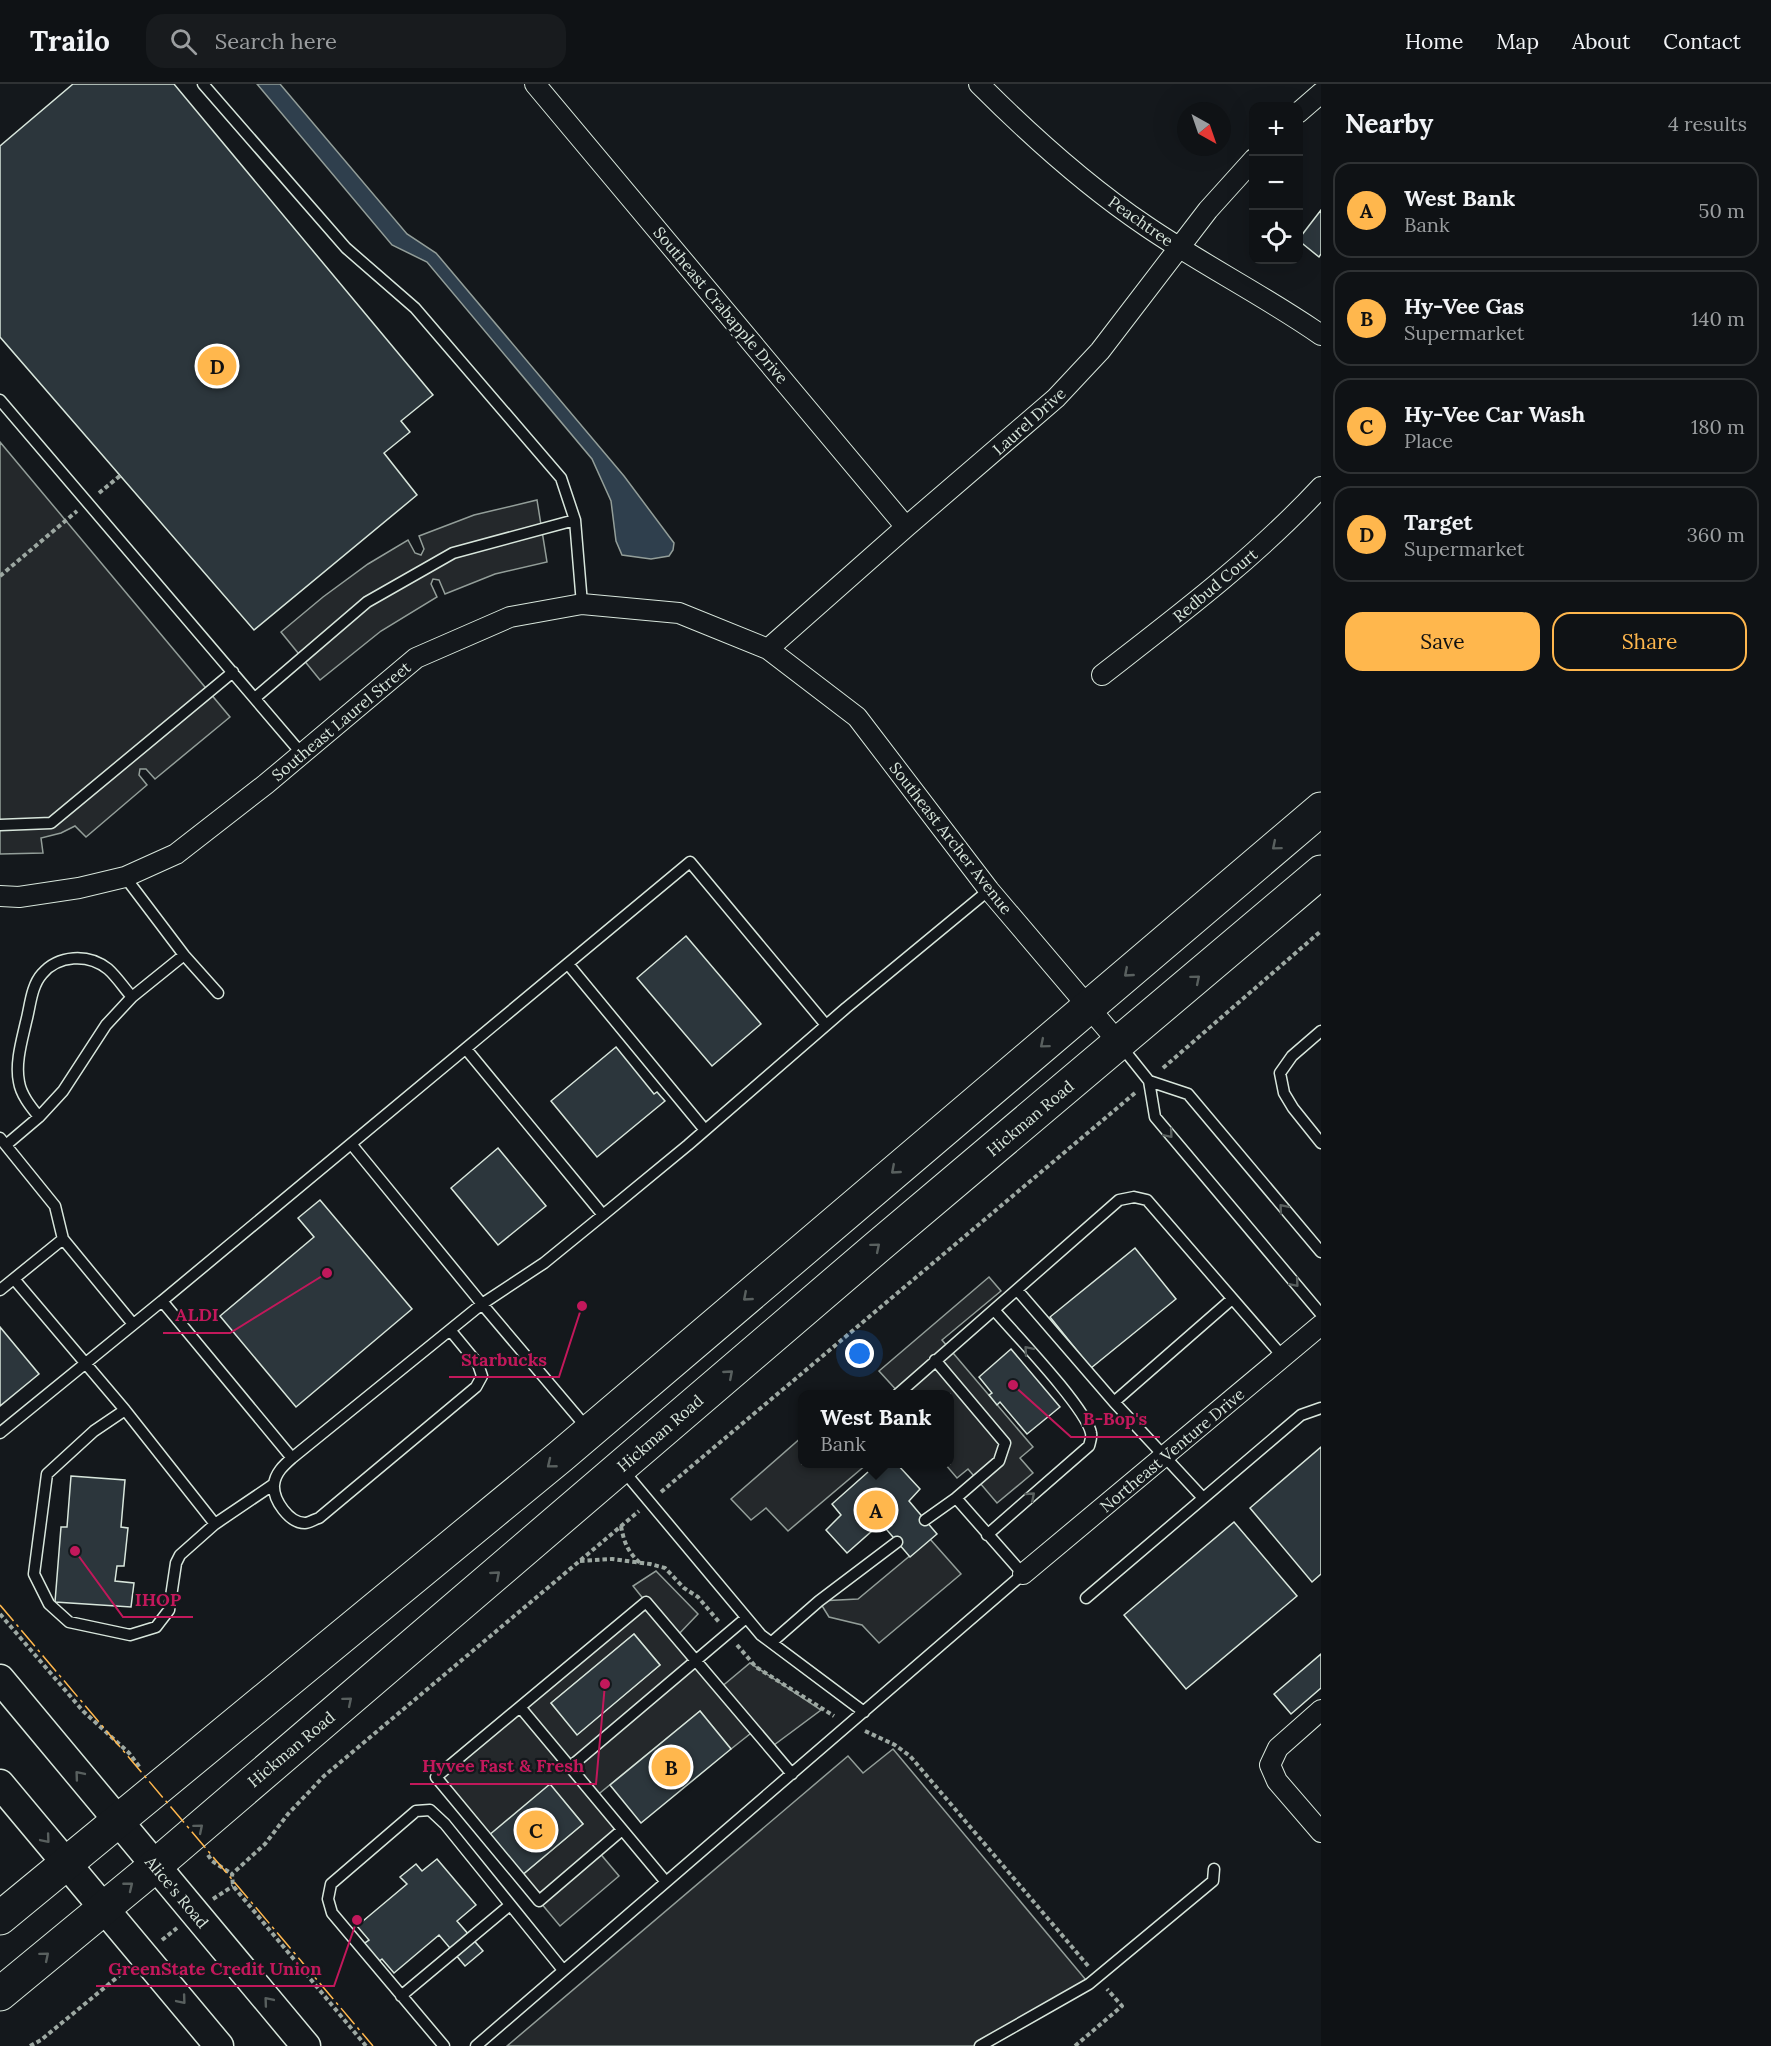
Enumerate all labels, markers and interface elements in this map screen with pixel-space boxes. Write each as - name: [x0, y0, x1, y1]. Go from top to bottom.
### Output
- search box: [146, 14, 566, 68]
- text: Trailo: [30, 23, 110, 59]
- icon: search: [167, 25, 200, 58]
- text: Search here: [215, 27, 337, 55]
- text: Home: [1405, 28, 1463, 55]
- text: Map: [1496, 28, 1539, 55]
- text: About: [1572, 28, 1630, 55]
- text: Contact: [1663, 28, 1741, 55]
- north arrow: [1177, 102, 1231, 156]
- map controls: [1249, 102, 1303, 264]
- button: +: [1249, 102, 1303, 156]
- text: Nearby: [1345, 107, 1433, 140]
- text: 4 results: [1668, 111, 1747, 136]
- button: −: [1249, 156, 1303, 210]
- text: West Bank: [1404, 184, 1515, 212]
- street label: Peachtree: [1105, 191, 1178, 251]
- text: A: [1360, 198, 1373, 223]
- text: 50 m: [1699, 198, 1745, 223]
- button: locate: [1249, 210, 1303, 264]
- text: Bank: [1404, 212, 1450, 237]
- street label: Southeast Crabapple Drive: [649, 222, 793, 388]
- text: Hy-Vee Gas: [1404, 292, 1524, 320]
- text: B: [1360, 306, 1373, 331]
- text: 140 m: [1691, 306, 1745, 331]
- text: Supermarket: [1404, 320, 1524, 345]
- pin: D: [198, 344, 236, 388]
- street label: Laurel Drive: [988, 383, 1070, 459]
- text: Hy-Vee Car Wash: [1404, 400, 1585, 428]
- text: C: [1360, 414, 1373, 439]
- text: 180 m: [1691, 414, 1745, 439]
- text: Place: [1404, 428, 1453, 453]
- text: Target: [1404, 508, 1473, 536]
- text: D: [1359, 522, 1374, 547]
- text: 360 m: [1687, 522, 1745, 547]
- text: Supermarket: [1404, 536, 1524, 561]
- street label: Redbud Court: [1169, 543, 1262, 626]
- button: Save: [1345, 612, 1540, 671]
- button: Share: [1552, 612, 1747, 671]
- street label: Southeast Laurel Street: [267, 657, 415, 785]
- street label: Southeast Archer Avenue: [885, 758, 1017, 918]
- one-way arrow: [1272, 839, 1283, 850]
- one-way arrow: [1124, 966, 1135, 977]
- one-way arrow: [1189, 975, 1200, 986]
- one-way arrow: [1040, 1037, 1051, 1048]
- street label: Hickman Road: [982, 1075, 1078, 1160]
- one-way arrow: [1162, 1127, 1173, 1138]
- one-way arrow: [891, 1163, 902, 1174]
- one-way arrow: [1279, 1204, 1290, 1215]
- one-way arrow: [869, 1243, 880, 1254]
- one-way arrow: [1287, 1276, 1298, 1287]
- one-way arrow: [743, 1290, 754, 1301]
- callout: ALDI: [163, 1297, 230, 1333]
- text: ALDI: [175, 1303, 219, 1326]
- your location: [845, 1339, 874, 1368]
- callout: Starbucks: [449, 1341, 559, 1377]
- one-way arrow: [1024, 1346, 1035, 1357]
- text: Starbucks: [461, 1348, 547, 1371]
- one-way arrow: [722, 1370, 733, 1381]
- street label: Northeast Venture Drive: [1096, 1383, 1249, 1516]
- street label: Hickman Road: [613, 1390, 707, 1476]
- popup: [798, 1390, 954, 1468]
- callout: B-Bop's: [1071, 1401, 1160, 1437]
- text: West Bank: [820, 1403, 932, 1431]
- text: B-Bop's: [1083, 1407, 1147, 1430]
- text: Bank: [820, 1431, 866, 1456]
- one-way arrow: [547, 1457, 558, 1468]
- pin: A: [856, 1488, 896, 1532]
- one-way arrow: [1024, 1492, 1035, 1503]
- one-way arrow: [489, 1571, 500, 1582]
- callout: IHOP: [123, 1581, 193, 1617]
- text: IHOP: [135, 1588, 182, 1611]
- one-way arrow: [341, 1697, 352, 1708]
- street label: Hickman Road: [243, 1706, 339, 1791]
- pin: B: [652, 1744, 690, 1790]
- callout: Hyvee Fast & Fresh: [410, 1748, 596, 1784]
- text: Hyvee Fast & Fresh: [422, 1754, 584, 1777]
- one-way arrow: [76, 1771, 87, 1782]
- pin: C: [516, 1808, 556, 1852]
- one-way arrow: [192, 1824, 203, 1835]
- one-way arrow: [39, 1832, 50, 1843]
- street label: Alice's Road: [140, 1851, 213, 1932]
- one-way arrow: [122, 1883, 133, 1894]
- callout: GreenState Credit Union: [96, 1950, 334, 1986]
- one-way arrow: [38, 1952, 49, 1963]
- text: GreenState Credit Union: [108, 1957, 322, 1980]
- one-way arrow: [174, 1993, 185, 2004]
- one-way arrow: [264, 1997, 275, 2008]

